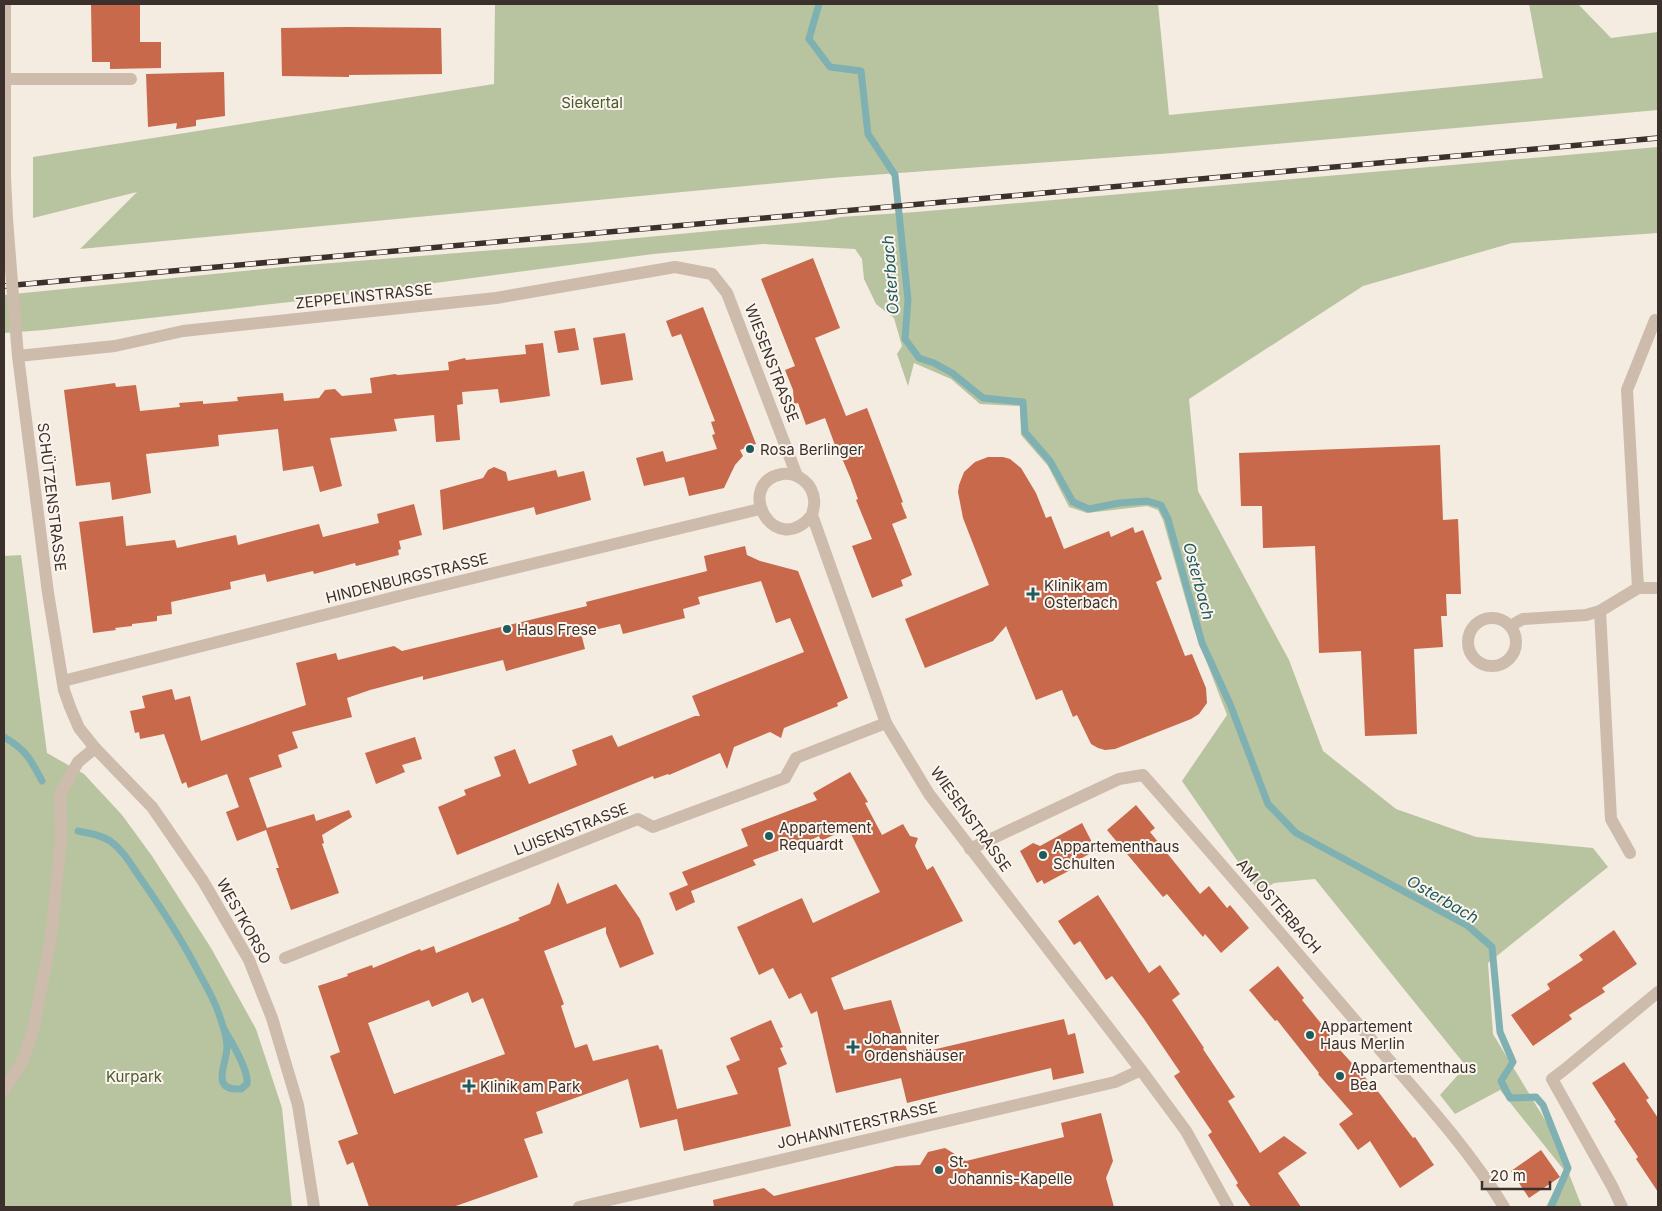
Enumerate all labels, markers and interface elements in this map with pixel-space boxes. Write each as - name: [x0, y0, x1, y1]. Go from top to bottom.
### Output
- park label: Siekertal: [561, 93, 623, 112]
- water label: Osterbach: [877, 235, 903, 315]
- street label: ZEPPELINSTRASSE: [294, 279, 434, 313]
- street label: WIESENSTRASSE: [741, 301, 803, 425]
- street label: SCHÜTZENSTRASSE: [33, 421, 71, 573]
- place label: Rosa Berlinger: [760, 440, 864, 459]
- marker: Rosa Berlinger: [744, 443, 756, 455]
- water label: Osterbach: [1179, 540, 1219, 622]
- street label: HINDENBURGSTRASSE: [324, 549, 490, 607]
- place label: Klinik am Osterbach: [1044, 576, 1118, 612]
- marker: Klinik am Osterbach: [1026, 587, 1040, 601]
- place label: Haus Frese: [517, 620, 597, 639]
- marker: Haus Frese: [501, 623, 513, 635]
- street label: WIESENSTRASSE: [926, 763, 1016, 875]
- street label: LUISENSTRASSE: [511, 798, 631, 860]
- place label: Appartement Requardt: [779, 818, 871, 854]
- marker: Appartement Requardt: [763, 830, 775, 842]
- place label: Appartementhaus Schulten: [1053, 837, 1179, 873]
- marker: Appartementhaus Schulten: [1037, 849, 1049, 861]
- street label: AM OSTERBACH: [1233, 855, 1325, 957]
- water label: Osterbach: [1404, 870, 1482, 928]
- street label: WESTKORSO: [213, 875, 275, 967]
- place label: Appartement Haus Merlin: [1320, 1017, 1412, 1053]
- place label: Johanniter Ordenshäuser: [864, 1029, 964, 1065]
- marker: Appartement Haus Merlin: [1304, 1029, 1316, 1041]
- marker: Johanniter Ordenshäuser: [846, 1040, 860, 1054]
- place label: Appartementhaus Bea: [1350, 1058, 1476, 1094]
- park label: Kurpark: [106, 1067, 163, 1086]
- marker: Appartementhaus Bea: [1334, 1070, 1346, 1082]
- place label: Klinik am Park: [480, 1077, 581, 1096]
- marker: Klinik am Park: [462, 1079, 476, 1093]
- street label: JOHANNITERSTRASSE: [775, 1097, 939, 1153]
- place label: St. Johannis-Kapelle: [949, 1152, 1072, 1188]
- scale bar: [1482, 1158, 1550, 1190]
- marker: St. Johannis-Kapelle: [933, 1164, 945, 1176]
- text: 20 m: [1490, 1166, 1526, 1185]

